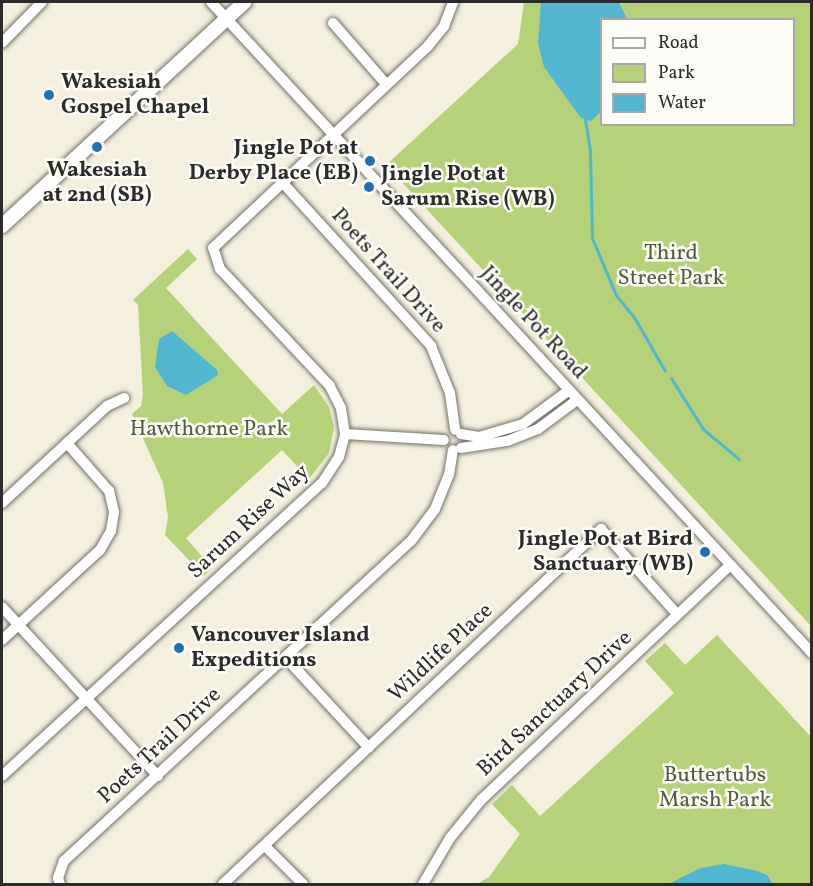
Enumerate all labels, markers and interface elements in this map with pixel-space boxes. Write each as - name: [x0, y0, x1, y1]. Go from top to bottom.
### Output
- legend: [600, 18, 795, 126]
- text: Road: [658, 31, 699, 56]
- text: Park: [658, 61, 695, 86]
- place label: Wakesiah Gospel Chapel: [61, 69, 209, 120]
- marker: Wakesiah Gospel Chapel: [42, 88, 56, 102]
- text: Water: [658, 91, 706, 116]
- place label: Jingle Pot at Derby Place (EB): [188, 135, 358, 186]
- marker: Wakesiah at 2nd (SB): [90, 140, 104, 154]
- marker: Jingle Pot at Derby Place (EB): [363, 154, 377, 168]
- place label: Wakesiah at 2nd (SB): [42, 157, 152, 208]
- place label: Jingle Pot at Sarum Rise (WB): [381, 161, 555, 212]
- marker: Jingle Pot at Sarum Rise (WB): [362, 180, 376, 194]
- street label: Poets Trail Drive: [325, 203, 451, 339]
- park label: Third Street Park: [617, 240, 725, 292]
- street label: Jingle Pot Road: [474, 261, 592, 385]
- park label: Hawthorne Park: [130, 417, 288, 443]
- street label: Sarum Rise Way: [183, 459, 315, 585]
- place label: Jingle Pot at Bird Sanctuary (WB): [518, 526, 693, 578]
- marker: Jingle Pot at Bird Sanctuary (WB): [698, 545, 712, 559]
- street label: Wildlife Place: [383, 598, 499, 708]
- place label: Vancouver Island Expeditions: [191, 622, 370, 674]
- street label: Bird Sanctuary Drive: [472, 625, 638, 783]
- marker: Vancouver Island Expeditions: [172, 641, 186, 655]
- street label: Poets Trail Drive: [93, 682, 227, 810]
- park label: Buttertubs Marsh Park: [659, 762, 771, 813]

